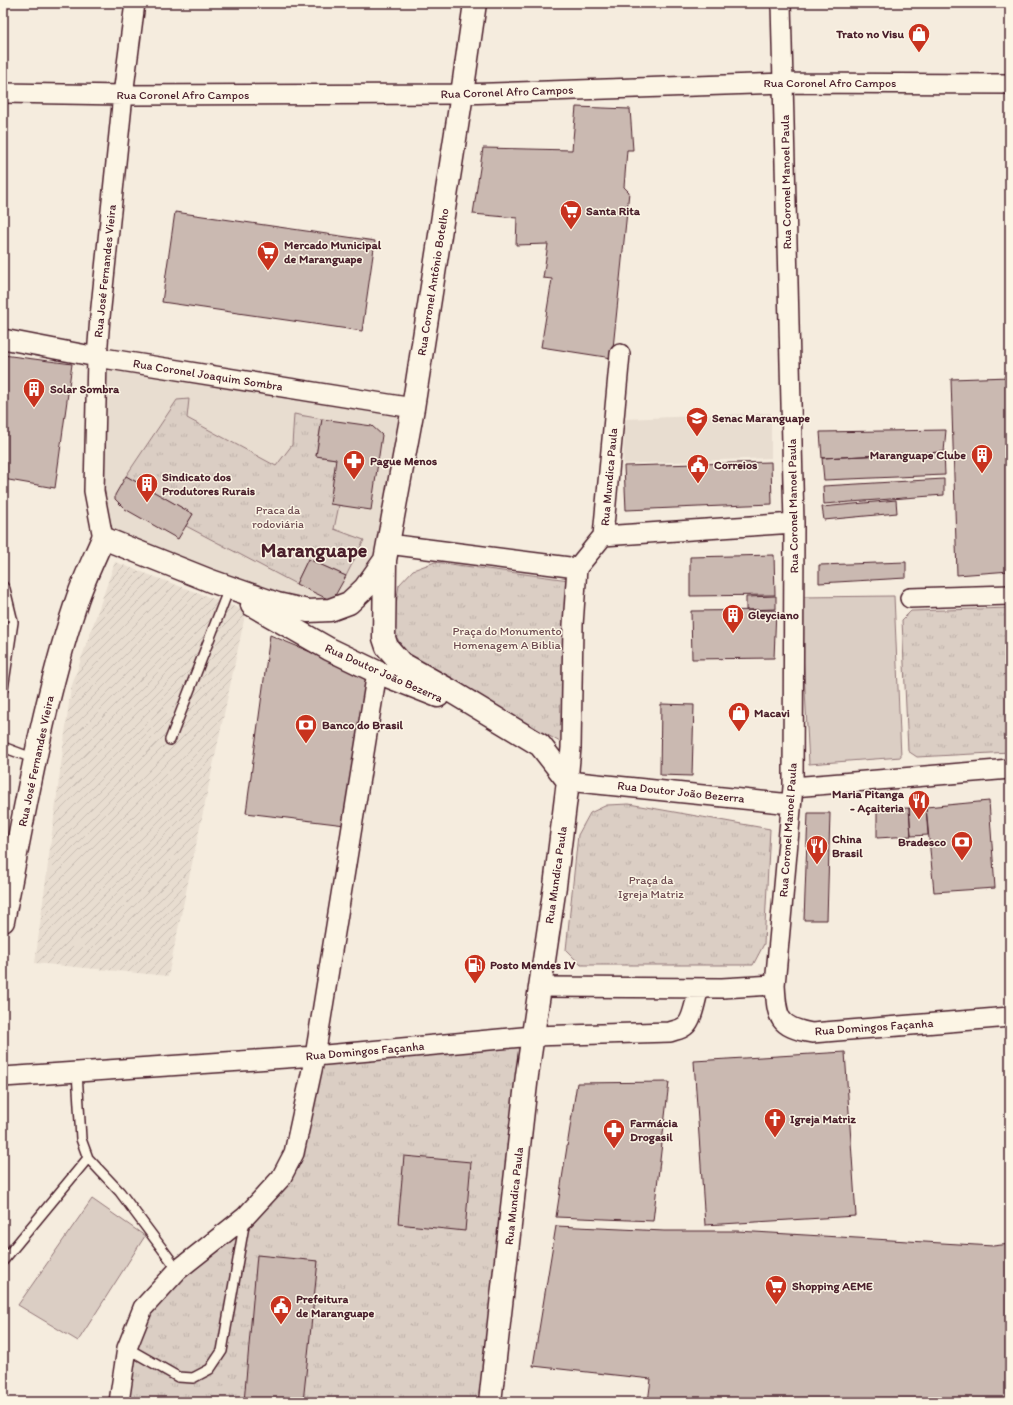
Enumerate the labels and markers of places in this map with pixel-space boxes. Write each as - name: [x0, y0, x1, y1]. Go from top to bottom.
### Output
- shop icon: Trato no Visu: [906, 21, 932, 54]
- place label: Trato no Visu: [835, 27, 904, 41]
- supermarket icon: Santa Rita: [558, 198, 584, 231]
- place label: Santa Rita: [586, 204, 641, 218]
- place label: Mercado Municipal de Maranguape: [284, 238, 382, 267]
- supermarket icon: Mercado Municipal de Maranguape: [255, 239, 281, 272]
- building icon: Solar Sombra: [21, 376, 47, 409]
- place label: Solar Sombra: [50, 382, 120, 396]
- school or university icon: Senac Maranguape: [684, 405, 710, 438]
- place label: Senac Maranguape: [712, 411, 810, 426]
- building icon: Maranguape Clube: [969, 442, 995, 475]
- pharmacy icon: Pague Menos: [341, 448, 367, 481]
- place label: Maranguape Clube: [870, 448, 966, 463]
- public building icon: Correios: [685, 452, 711, 485]
- place label: Pague Menos: [370, 454, 438, 469]
- place label: Correios: [714, 458, 758, 472]
- place label: Sindicato dos Produtores Rurais: [162, 470, 256, 498]
- building icon: Sindicato dos Produtores Rurais: [134, 471, 160, 504]
- building icon: Gleyciano: [720, 602, 746, 635]
- place label: Gleyciano: [748, 608, 799, 623]
- shop icon: Macavi: [726, 700, 752, 733]
- place label: Macavi: [754, 706, 790, 720]
- bank icon: Banco do Brasil: [293, 712, 319, 745]
- place label: Banco do Brasil: [322, 718, 404, 732]
- place label: Maria Pitanga - Açaiteria: [832, 787, 905, 816]
- restaurant icon: Maria Pitanga - Açaiteria: [906, 788, 932, 821]
- bank icon: Bradesco: [949, 829, 975, 862]
- place label: China Brasil: [832, 832, 863, 860]
- restaurant icon: China Brasil: [804, 833, 830, 866]
- place label: Bradesco: [898, 835, 946, 849]
- fuel station icon: Posto Mendes IV: [462, 952, 488, 985]
- place label: Posto Mendes IV: [490, 958, 576, 972]
- church icon: Igreja Matriz: [762, 1106, 788, 1139]
- place label: Igreja Matriz: [790, 1112, 856, 1127]
- place label: Farmácia Drogasil: [630, 1116, 678, 1145]
- pharmacy icon: Farmácia Drogasil: [601, 1117, 627, 1150]
- supermarket icon: Shopping AEME: [763, 1273, 789, 1306]
- place label: Shopping AEME: [792, 1279, 873, 1294]
- place label: Prefeitura de Maranguape: [296, 1292, 374, 1321]
- public building icon: Prefeitura de Maranguape: [268, 1293, 294, 1326]

